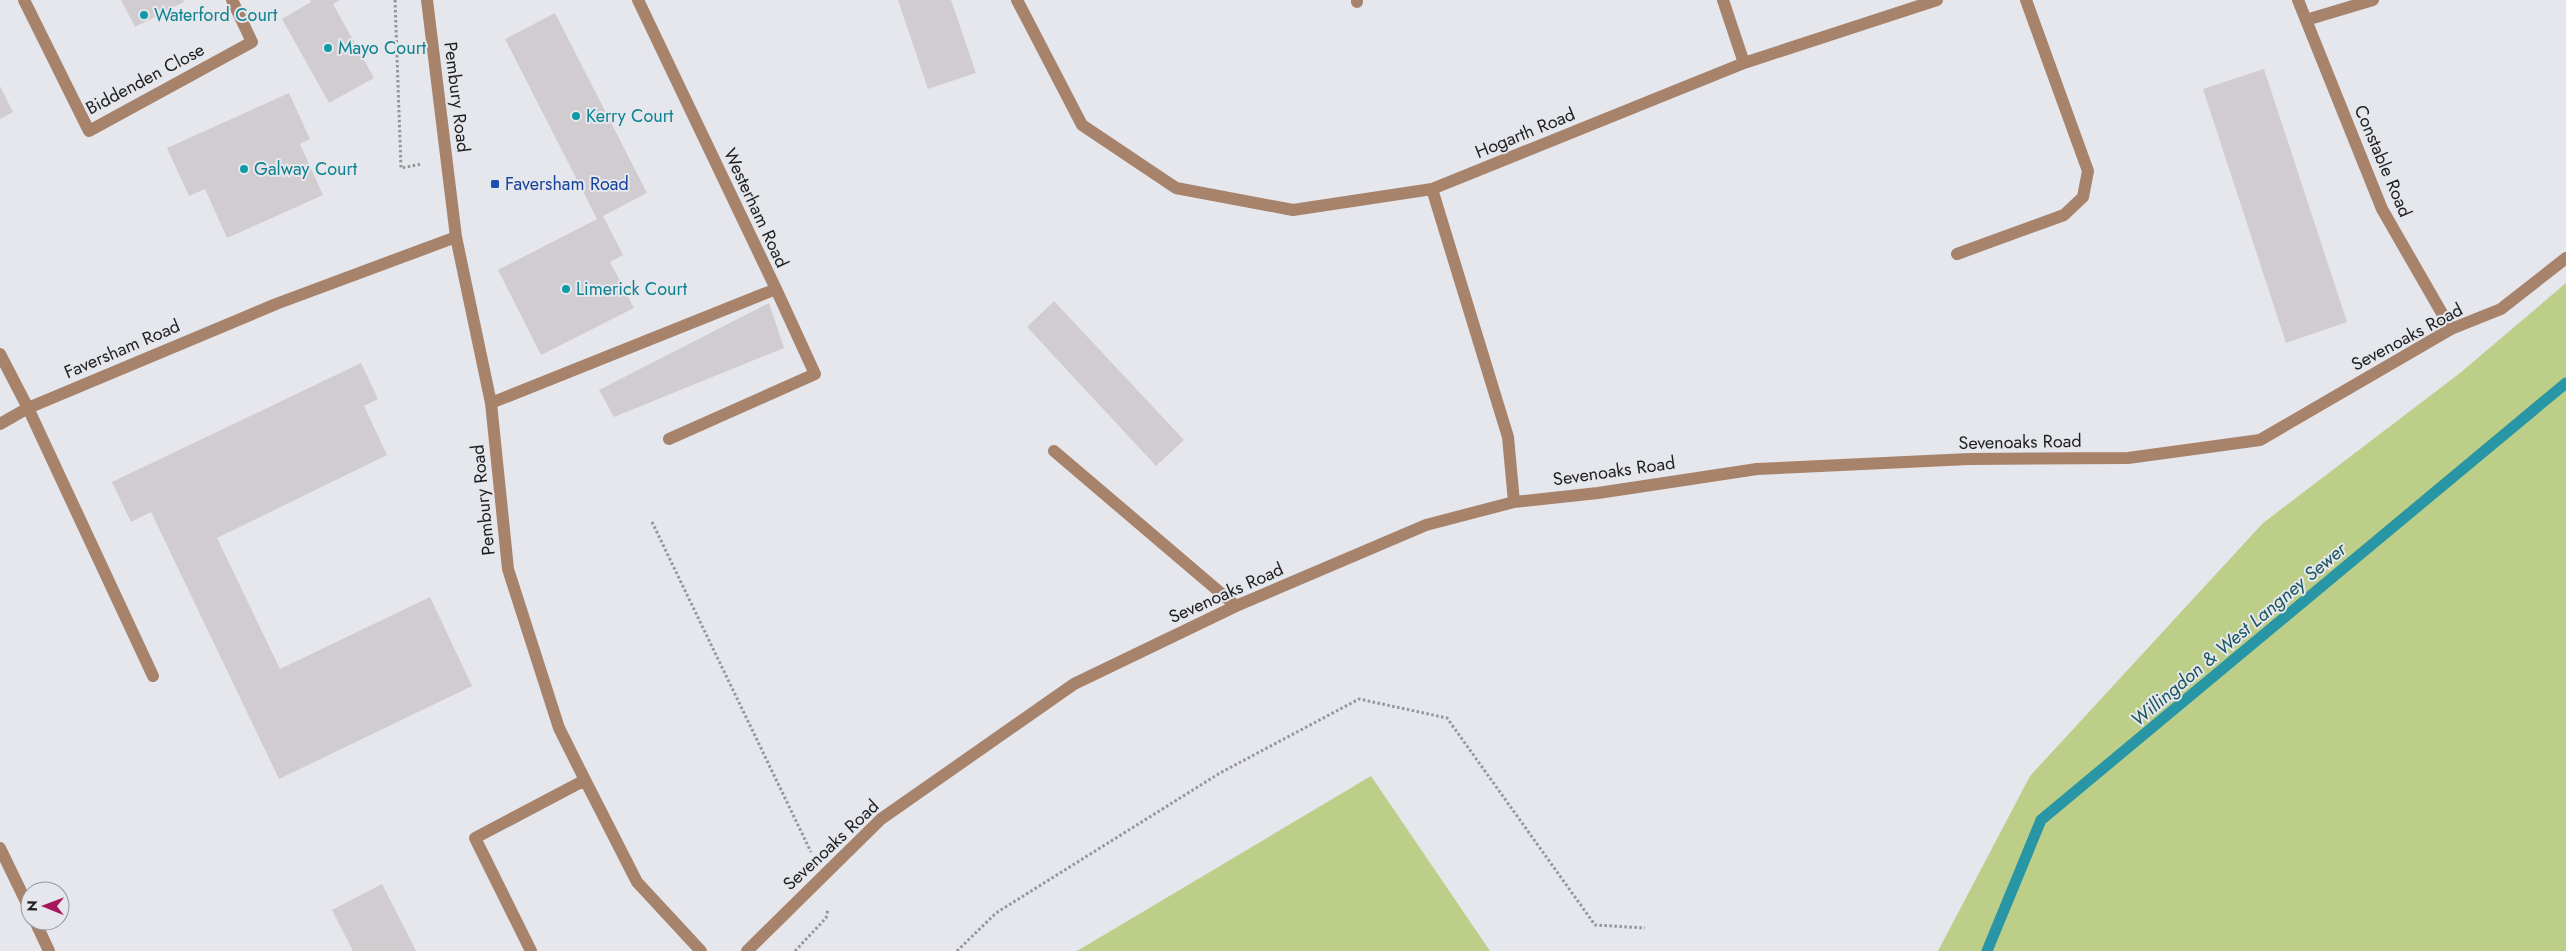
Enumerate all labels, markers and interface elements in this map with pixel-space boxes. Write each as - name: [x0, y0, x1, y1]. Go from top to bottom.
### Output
- place label: Waterford Court: [154, 2, 278, 28]
- marker: Waterford Court: [138, 9, 150, 21]
- place label: Mayo Court: [338, 35, 427, 61]
- street label: Biddenden Close: [81, 37, 209, 121]
- street label: Pembury Road: [437, 40, 477, 154]
- marker: Mayo Court: [322, 42, 334, 54]
- street label: Hogarth Road: [1471, 101, 1579, 165]
- street label: Constable Road: [2348, 101, 2418, 221]
- place label: Kerry Court: [586, 103, 674, 129]
- marker: Kerry Court: [570, 110, 582, 122]
- street label: Westerham Road: [717, 144, 795, 272]
- place label: Galway Court: [254, 156, 358, 182]
- marker: Galway Court: [238, 163, 250, 175]
- place label: Faversham Road: [505, 171, 629, 197]
- marker: Faversham Road: [489, 178, 501, 190]
- place label: Limerick Court: [576, 276, 688, 302]
- marker: Limerick Court: [560, 283, 572, 295]
- street label: Sevenoaks Road: [2347, 297, 2467, 377]
- street label: Faversham Road: [60, 313, 184, 385]
- street label: Sevenoaks Road: [1958, 428, 2082, 456]
- street label: Pembury Road: [464, 443, 502, 557]
- street label: Sevenoaks Road: [1551, 450, 1677, 492]
- water label: Willingdon & West Langney Sewer: [2125, 535, 2353, 733]
- street label: Sevenoaks Road: [1164, 556, 1288, 630]
- street label: Sevenoaks Road: [777, 794, 885, 896]
- north arrow: [20, 881, 70, 931]
- text: N: [22, 900, 42, 912]

